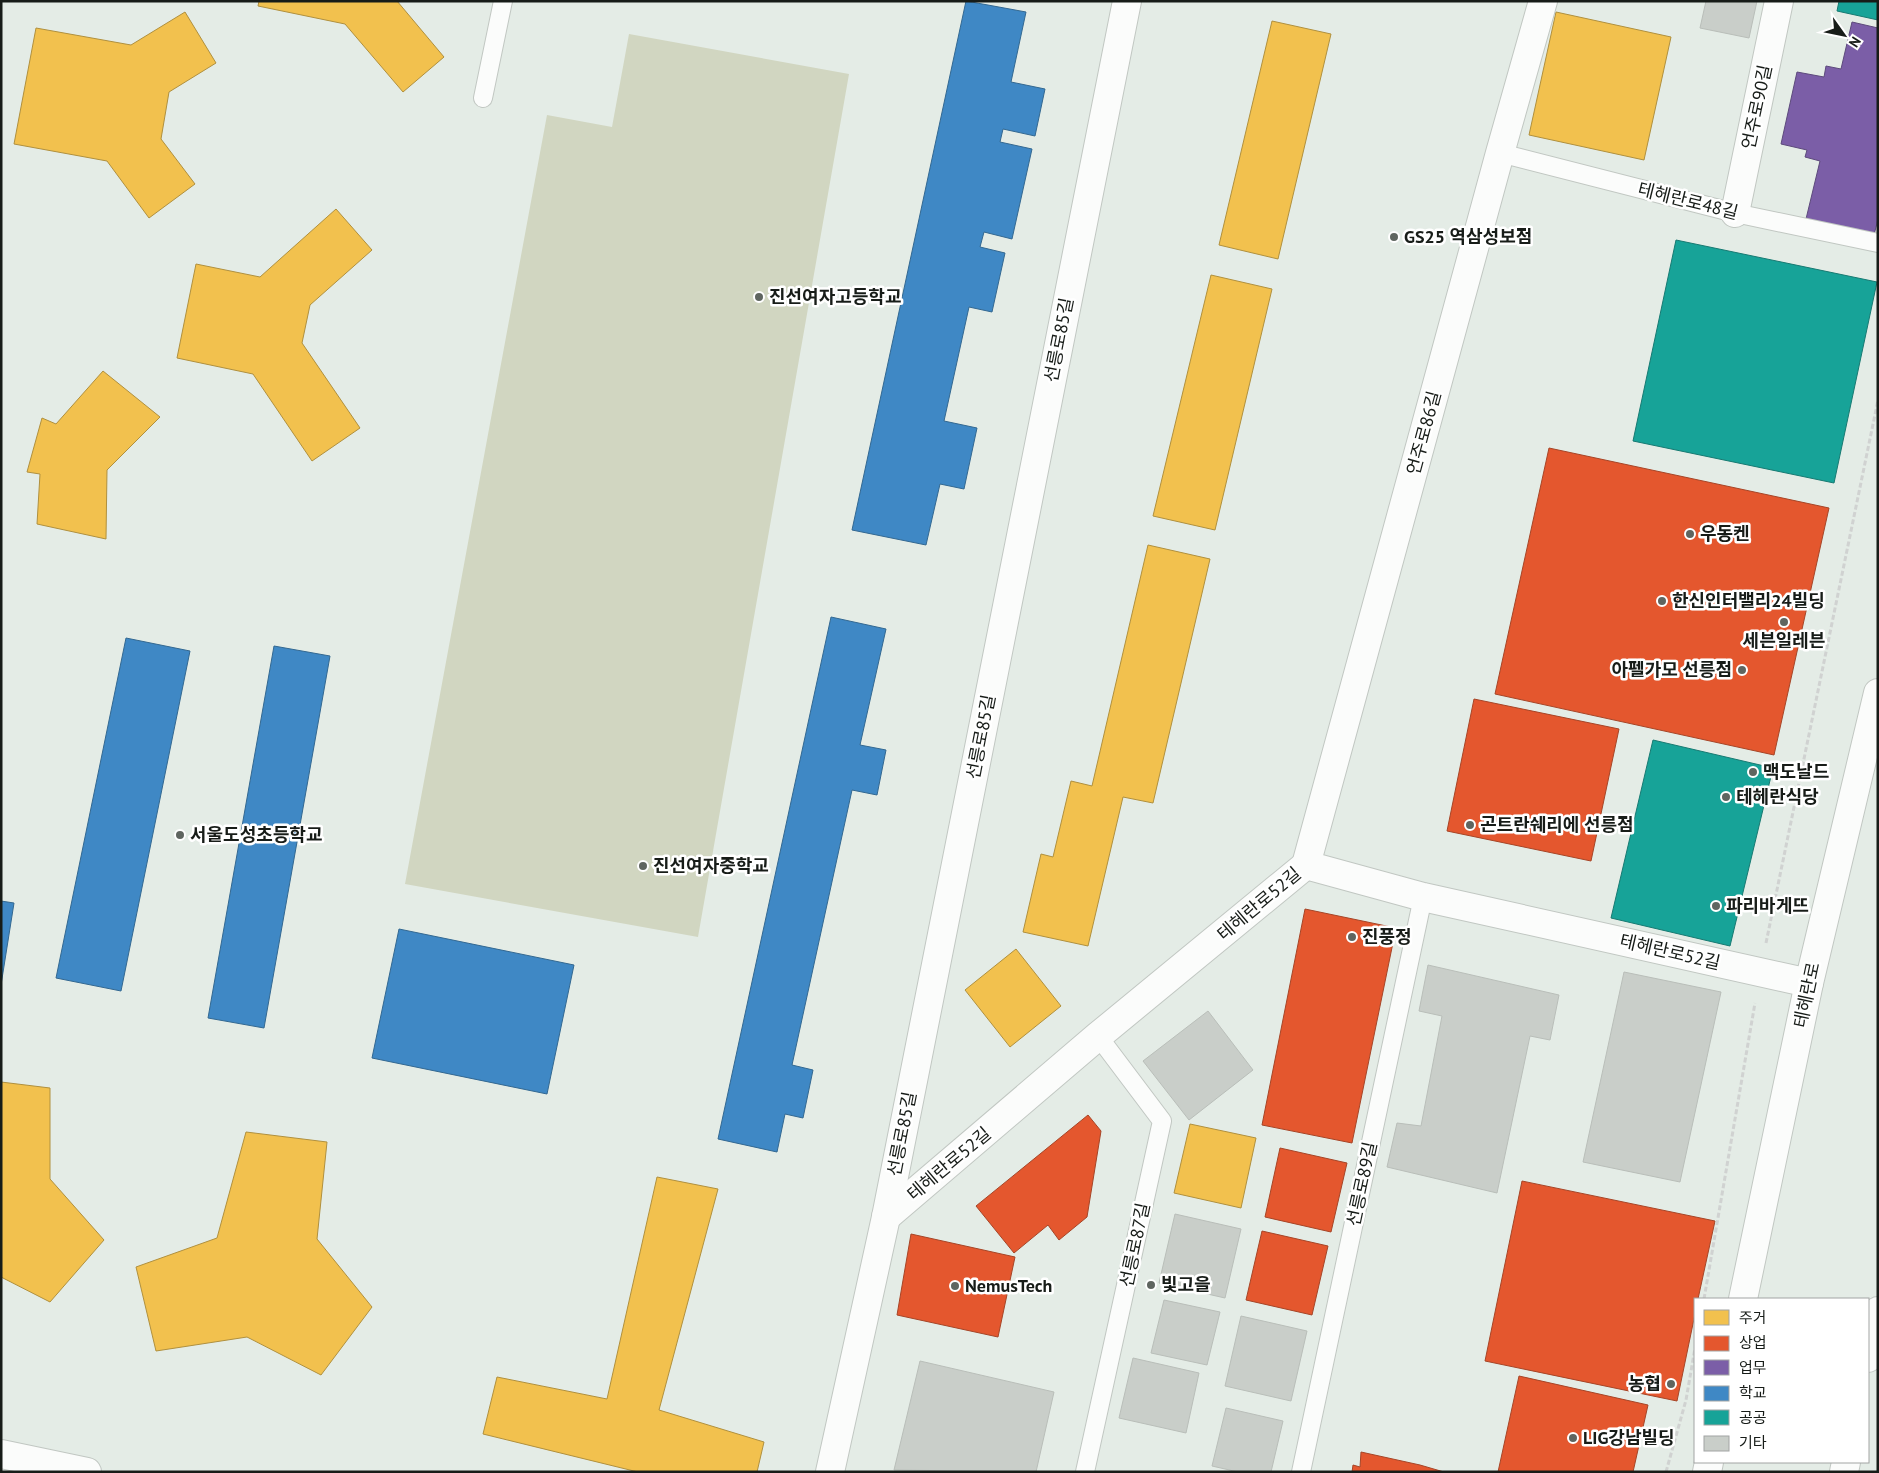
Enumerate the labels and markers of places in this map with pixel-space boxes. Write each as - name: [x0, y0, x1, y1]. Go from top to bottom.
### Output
- place label: GS25 역삼성보점: [1404, 225, 1532, 248]
- marker: GS25 역삼성보점: [1388, 231, 1400, 243]
- place label: 진선여자고등학교: [769, 285, 901, 308]
- marker: 진선여자고등학교: [753, 291, 765, 303]
- place label: 우동켄: [1700, 522, 1750, 545]
- marker: 우동켄: [1684, 528, 1696, 540]
- place label: 한신인터밸리24빌딩: [1672, 589, 1825, 612]
- marker: 한신인터밸리24빌딩: [1656, 595, 1668, 607]
- marker: 세븐일레븐: [1778, 616, 1790, 628]
- place label: 세븐일레븐: [1743, 629, 1825, 652]
- place label: 아펠가모 선릉점: [1612, 658, 1732, 681]
- marker: 아펠가모 선릉점: [1736, 664, 1748, 676]
- place label: 맥도날드: [1763, 760, 1829, 783]
- marker: 맥도날드: [1747, 766, 1759, 778]
- place label: 테헤란식당: [1736, 785, 1819, 808]
- marker: 테헤란식당: [1720, 791, 1732, 803]
- place label: 곤트란쉐리에 선릉점: [1480, 813, 1634, 836]
- marker: 곤트란쉐리에 선릉점: [1464, 819, 1476, 831]
- place label: 서울도성초등학교: [190, 823, 322, 846]
- marker: 서울도성초등학교: [174, 829, 186, 841]
- place label: 진선여자중학교: [653, 854, 769, 877]
- marker: 진선여자중학교: [637, 860, 649, 872]
- place label: 파리바게뜨: [1726, 894, 1809, 917]
- marker: 파리바게뜨: [1710, 900, 1722, 912]
- place label: 진풍정: [1362, 925, 1412, 948]
- marker: 진풍정: [1346, 931, 1358, 943]
- place label: 빛고을: [1161, 1273, 1211, 1296]
- place label: NemusTech: [965, 1274, 1052, 1297]
- marker: 빛고을: [1145, 1279, 1157, 1291]
- marker: NemusTech: [949, 1280, 961, 1292]
- place label: 농협: [1628, 1372, 1661, 1395]
- marker: 농협: [1665, 1378, 1677, 1390]
- place label: LIG강남빌딩: [1583, 1426, 1675, 1449]
- marker: LIG강남빌딩: [1567, 1432, 1579, 1444]

